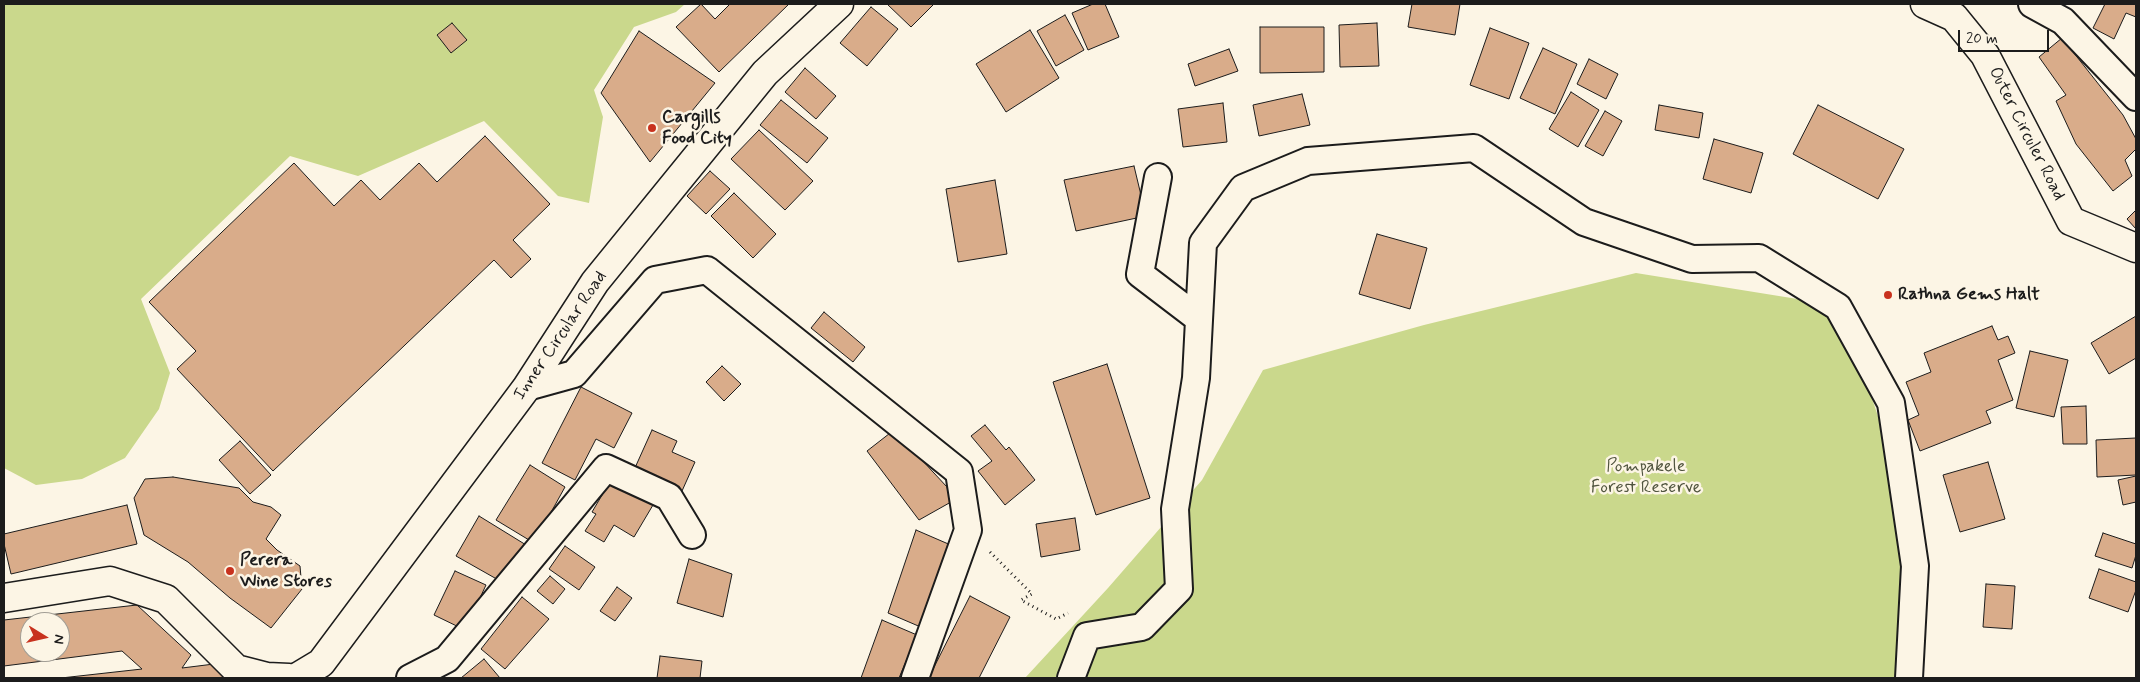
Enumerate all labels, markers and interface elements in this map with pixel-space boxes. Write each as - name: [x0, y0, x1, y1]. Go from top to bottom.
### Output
- scale bar: [1960, 20, 2051, 52]
- text: 20 m: [1966, 29, 1998, 49]
- street label: Outer Circuler Road: [1983, 64, 2069, 204]
- place label: Cargills Food City: [662, 107, 732, 150]
- marker: Cargills Food City: [646, 122, 658, 134]
- street label: Inner Circular Road: [510, 267, 612, 405]
- place label: Rathna Gems Halt: [1898, 284, 2040, 306]
- marker: Rathna Gems Halt: [1882, 289, 1894, 301]
- park label: Pompakele Forest Reserve: [1591, 456, 1701, 498]
- place label: Perera Wine Stores: [240, 550, 332, 592]
- marker: Perera Wine Stores: [224, 565, 236, 577]
- north arrow: [20, 612, 70, 662]
- text: N: [49, 633, 68, 645]

